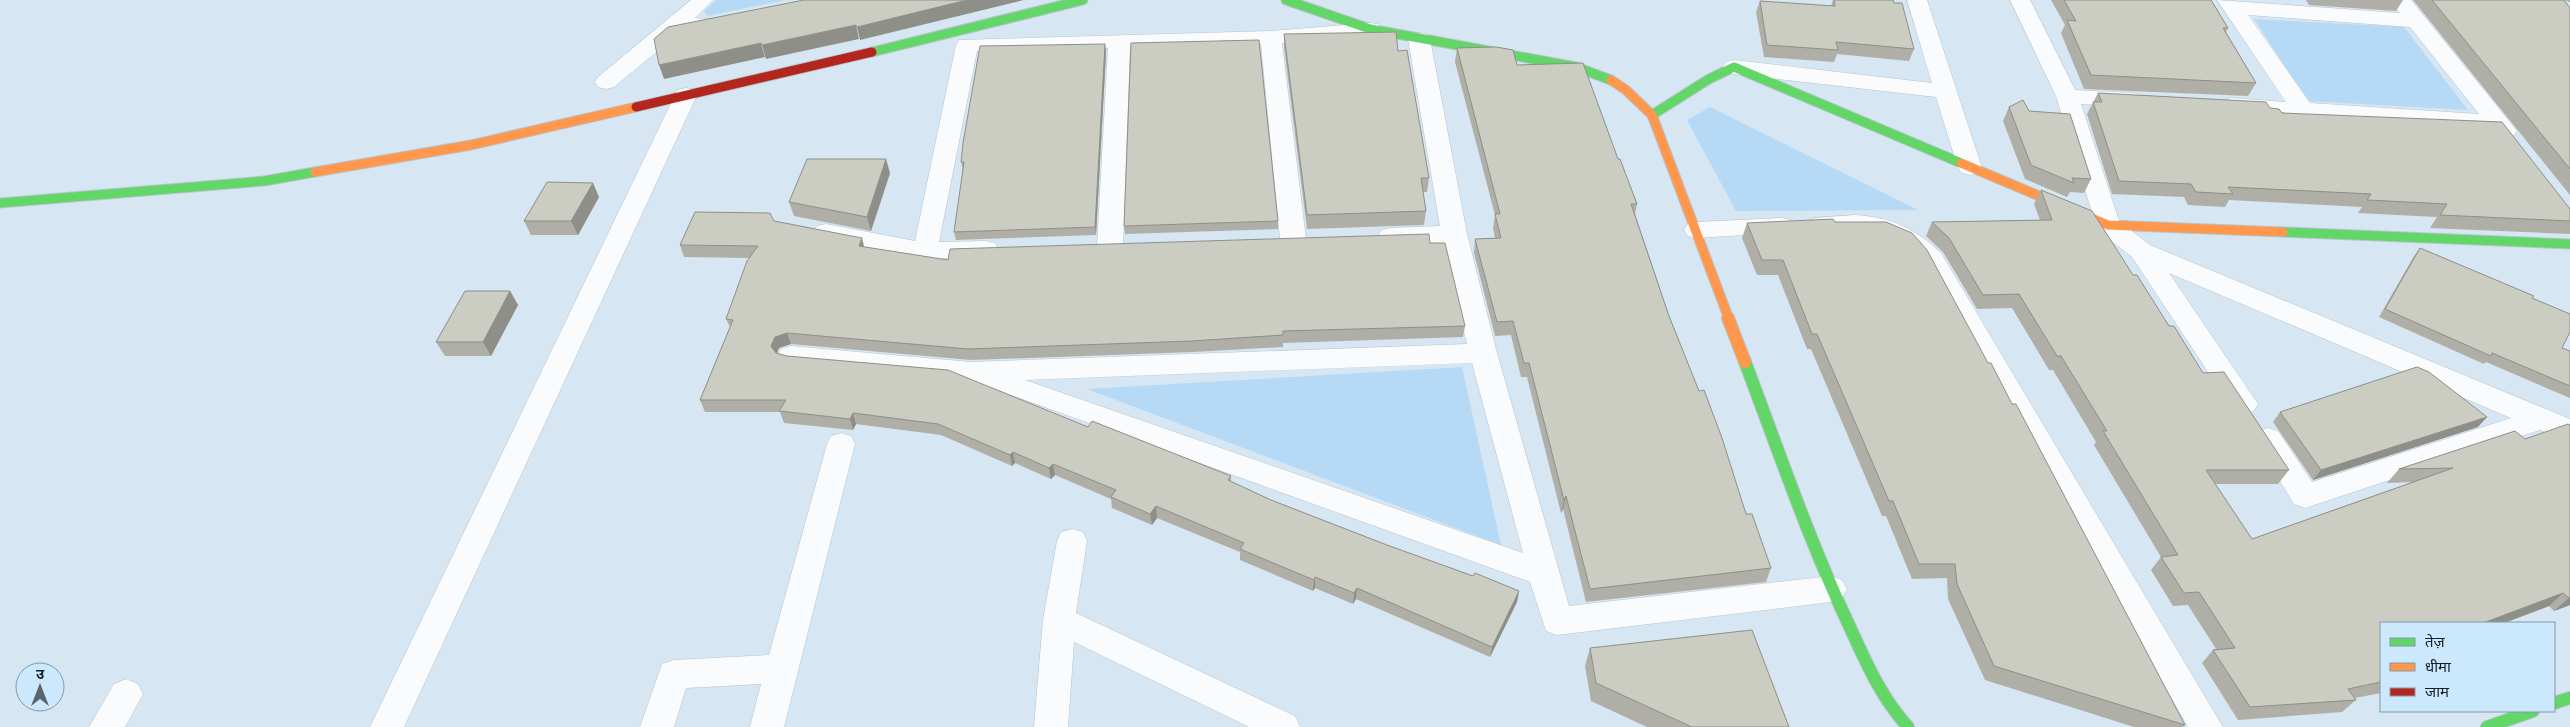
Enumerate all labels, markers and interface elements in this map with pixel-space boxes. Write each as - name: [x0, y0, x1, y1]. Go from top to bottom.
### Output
- legend: [2380, 622, 2555, 712]
- text: तेज़: [2425, 632, 2446, 651]
- text: धीमा: [2425, 657, 2452, 676]
- north arrow: [15, 662, 65, 712]
- text: उ: [36, 665, 45, 683]
- text: जाम: [2425, 682, 2450, 701]

